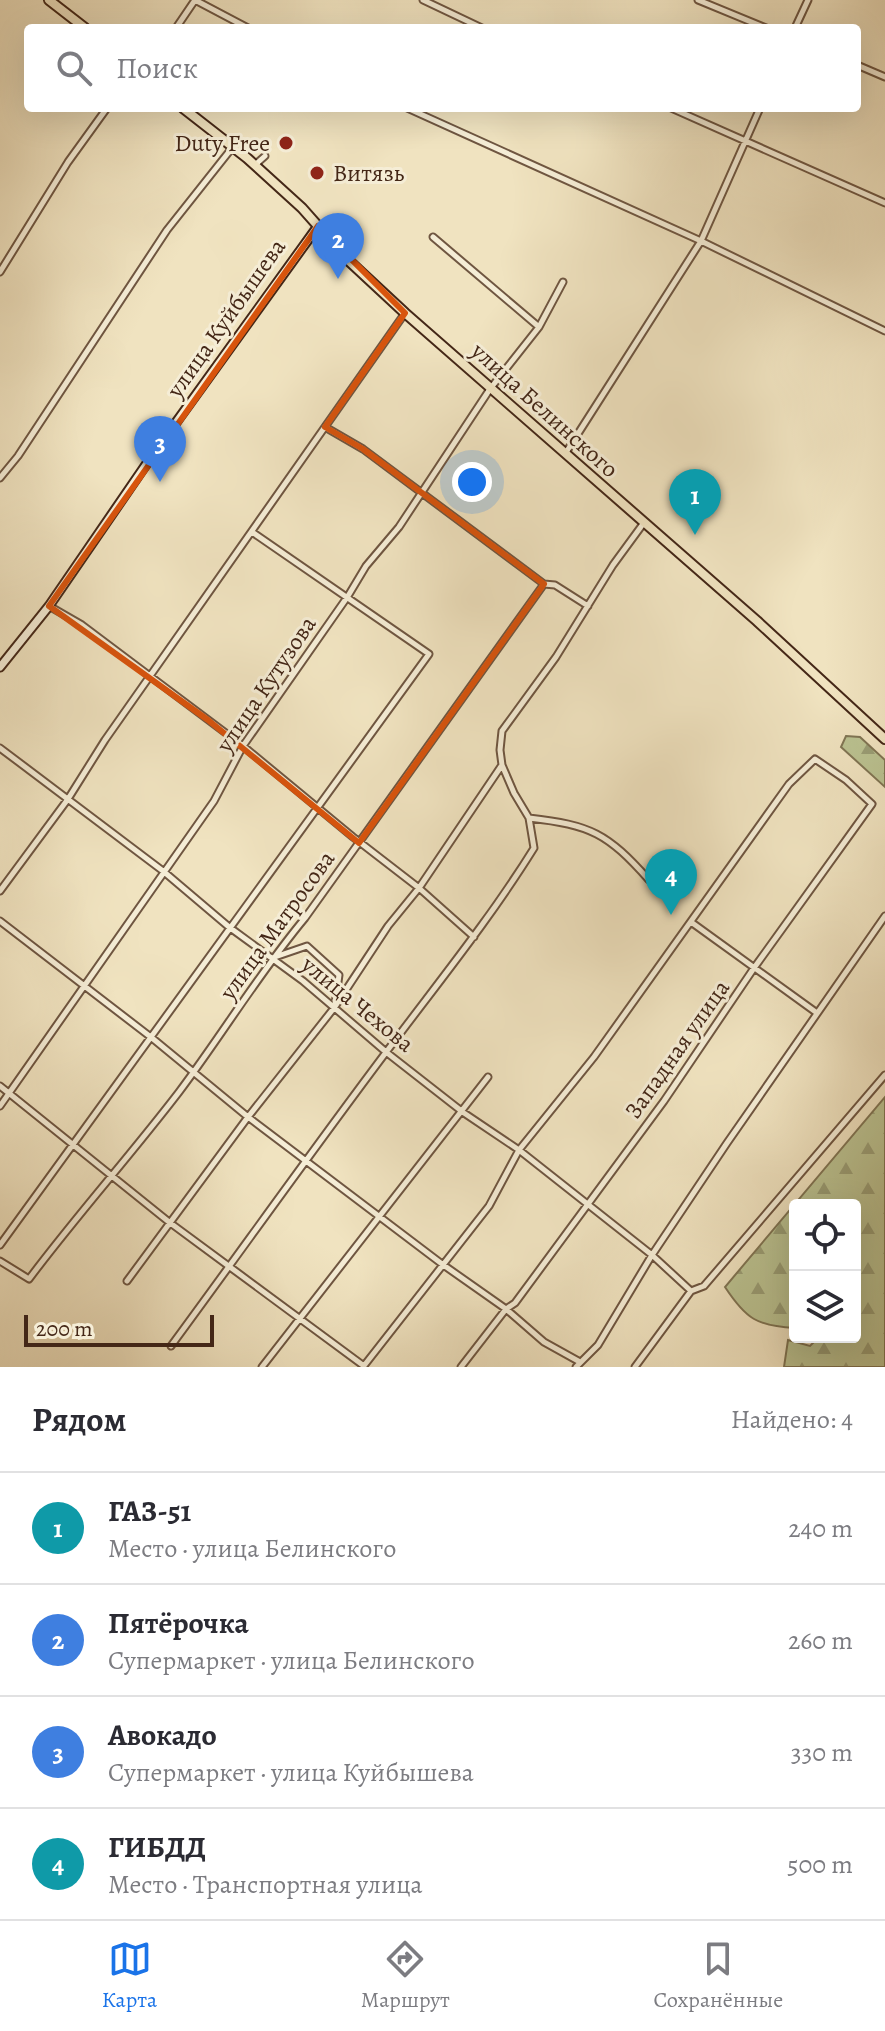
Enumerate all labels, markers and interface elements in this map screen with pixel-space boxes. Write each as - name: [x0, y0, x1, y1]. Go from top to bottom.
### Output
- search box: [24, 24, 861, 112]
- icon: search: [52, 46, 96, 90]
- text: Поиск: [116, 48, 198, 88]
- place label: Duty Free: [175, 127, 270, 159]
- marker: Duty Free: [277, 134, 295, 152]
- place label: Витязь: [333, 157, 405, 189]
- marker: Витязь: [308, 164, 326, 182]
- pin: 2: [312, 213, 364, 279]
- street label: улица Куйбышева: [159, 232, 293, 405]
- street label: улица Белинского: [464, 335, 626, 485]
- pin: 3: [134, 416, 186, 482]
- your location: [452, 462, 492, 502]
- pin: 1: [669, 469, 721, 535]
- street label: улица Кутузова: [208, 610, 323, 759]
- street label: улица Матросова: [211, 844, 342, 1007]
- pin: 4: [645, 849, 697, 915]
- street label: улица Чехова: [294, 948, 421, 1059]
- street label: Западная улица: [617, 973, 737, 1125]
- map controls: [789, 1199, 861, 1343]
- button: locate: [789, 1199, 861, 1271]
- button: layers: [789, 1271, 861, 1343]
- scale bar: [24, 1311, 214, 1347]
- text: 200 m: [36, 1314, 93, 1344]
- text: Рядом: [32, 1396, 126, 1443]
- text: Найдено: 4: [731, 1402, 853, 1437]
- text: ГАЗ-51: [108, 1491, 191, 1531]
- text: 1: [53, 1511, 63, 1546]
- text: 240 m: [788, 1511, 853, 1546]
- text: Место · улица Белинского: [108, 1531, 396, 1566]
- text: Пятёрочка: [108, 1603, 249, 1643]
- text: 2: [52, 1623, 64, 1658]
- text: 260 m: [788, 1623, 853, 1658]
- text: Супермаркет · улица Белинского: [108, 1643, 475, 1678]
- text: Авокадо: [108, 1715, 217, 1755]
- text: 3: [52, 1735, 64, 1770]
- text: 330 m: [791, 1735, 853, 1770]
- text: Супермаркет · улица Куйбышева: [108, 1755, 474, 1790]
- text: ГИБДД: [108, 1827, 206, 1867]
- text: 4: [52, 1847, 64, 1882]
- text: 500 m: [787, 1847, 853, 1882]
- text: Место · Транспортная улица: [108, 1867, 423, 1902]
- tab: Карта: [102, 1937, 157, 2015]
- tab: Маршрут: [361, 1937, 450, 2015]
- tab: Сохранённые: [653, 1937, 783, 2015]

